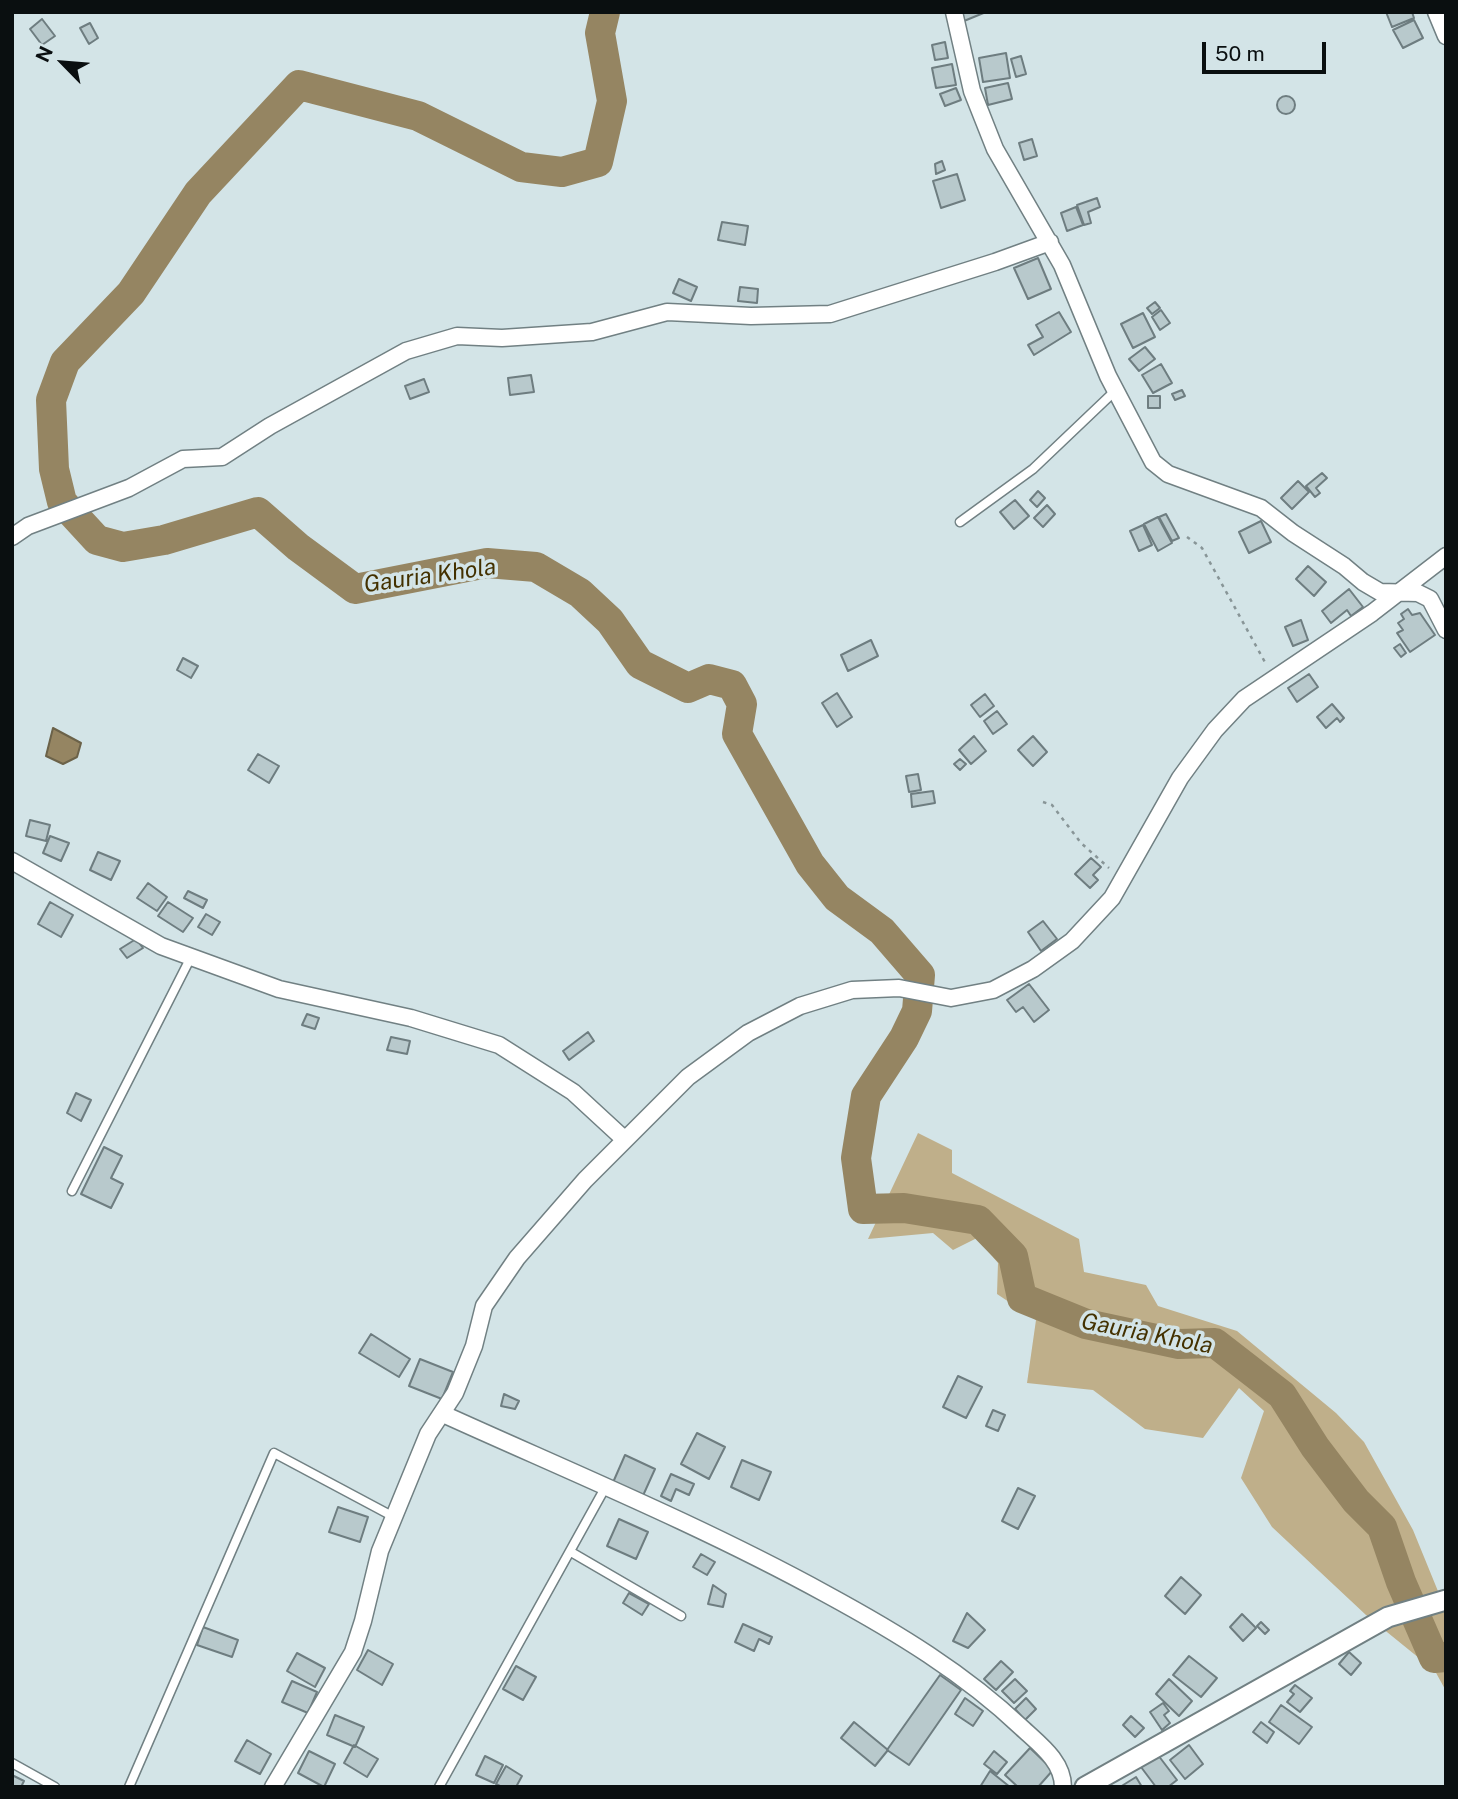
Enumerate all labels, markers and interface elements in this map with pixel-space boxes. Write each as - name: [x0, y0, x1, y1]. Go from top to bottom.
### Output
- north arrow: [28, 28, 98, 98]
- scale bar: [1206, 28, 1330, 72]
- text: 50 m: [1215, 41, 1265, 66]
- text: N: [31, 43, 57, 66]
- water label: Gauria Khola: [362, 553, 498, 599]
- water label: Gauria Khola: [1079, 1308, 1215, 1360]

